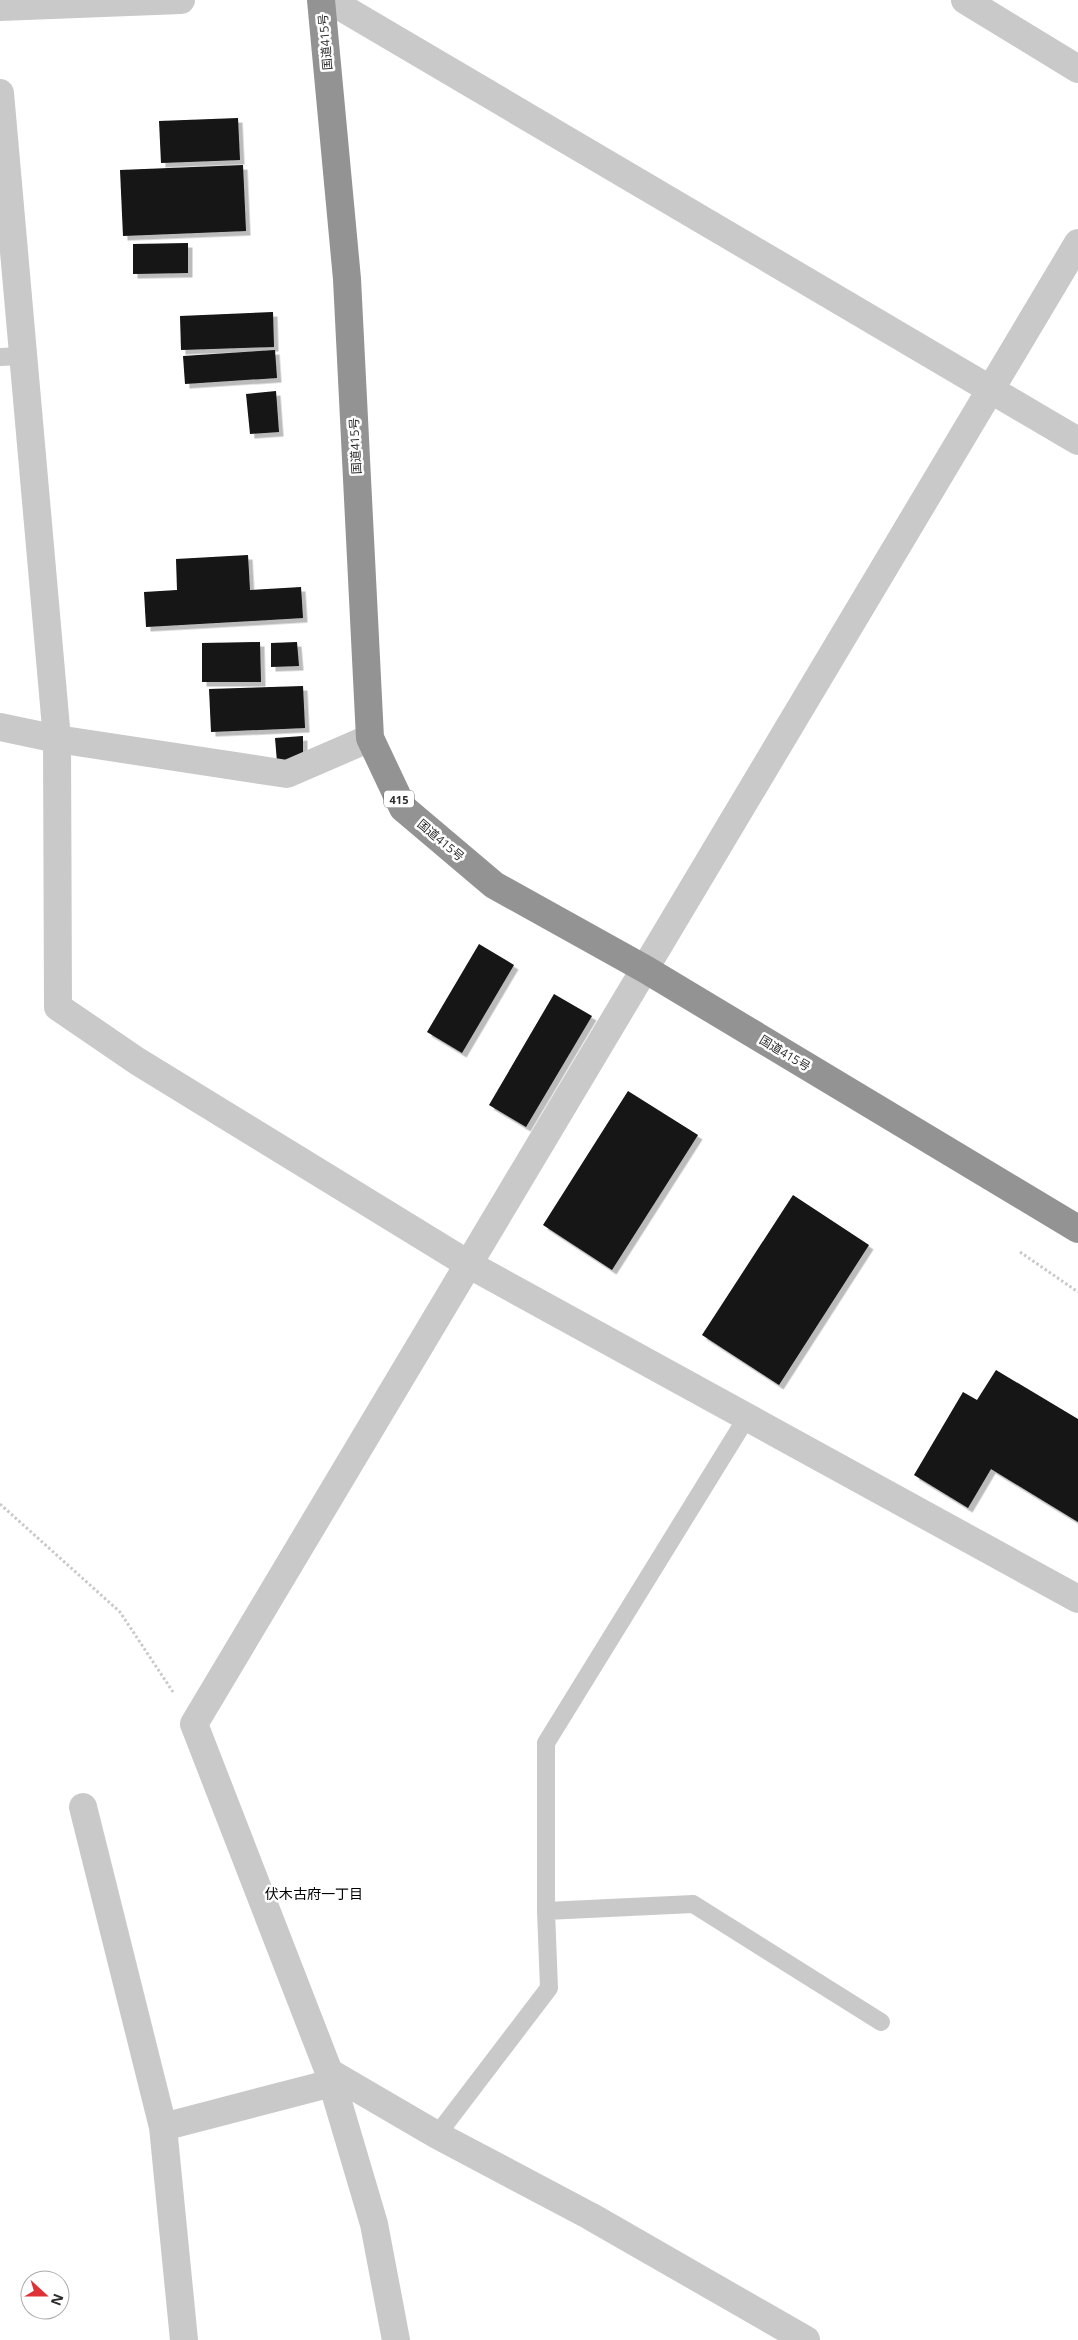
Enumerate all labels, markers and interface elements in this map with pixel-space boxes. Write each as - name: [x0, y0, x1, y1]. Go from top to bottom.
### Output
- street label: 国道415号: [314, 13, 336, 71]
- street label: 国道415号: [345, 417, 365, 475]
- road number: 415: [384, 791, 414, 808]
- street label: 国道415号: [414, 815, 468, 865]
- street label: 国道415号: [756, 1031, 814, 1075]
- district label: 伏木古府一丁目: [265, 1884, 363, 1903]
- north arrow: [20, 2270, 70, 2320]
- text: N: [47, 2291, 69, 2309]

